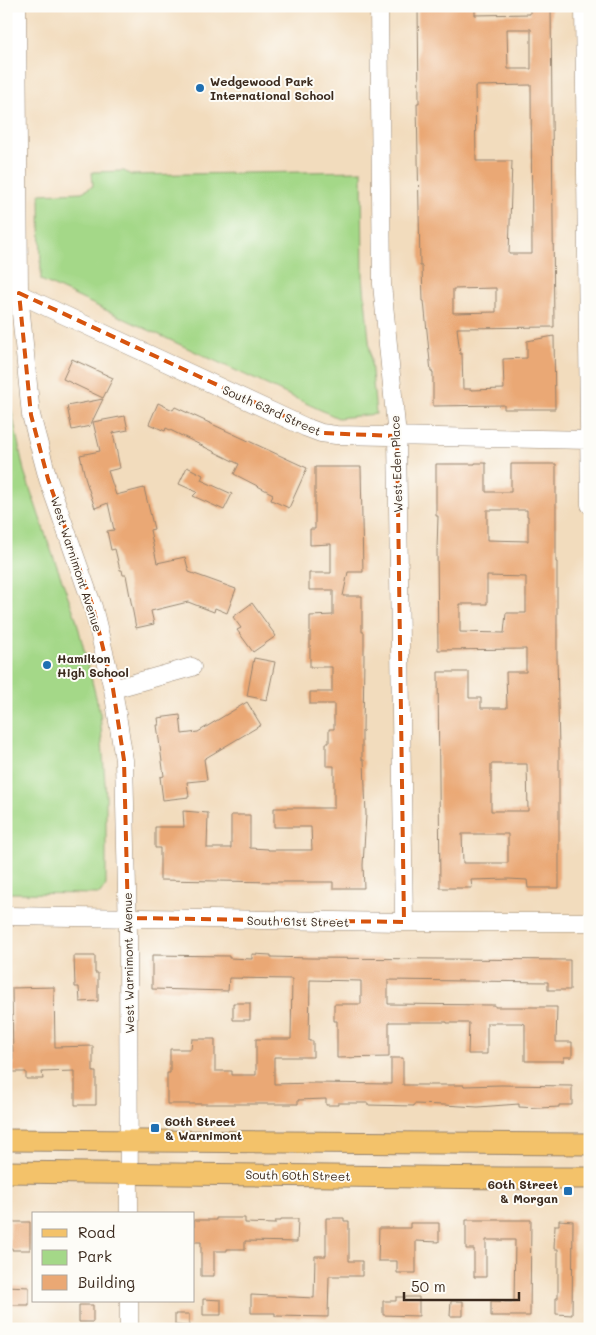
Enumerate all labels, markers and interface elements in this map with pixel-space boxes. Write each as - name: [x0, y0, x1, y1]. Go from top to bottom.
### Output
- place label: Wedgewood Park International School: [210, 73, 334, 103]
- marker: Wedgewood Park International School: [194, 82, 206, 94]
- street label: South 63rd Street: [220, 381, 324, 439]
- street label: West Eden Place: [386, 415, 406, 513]
- street label: West Warnimont Avenue: [48, 494, 106, 634]
- place label: Hamilton High School: [57, 650, 129, 680]
- marker: Hamilton High School: [41, 659, 53, 671]
- street label: West Warnimont Avenue: [119, 892, 137, 1034]
- street label: South 61st Street: [247, 912, 349, 930]
- place label: 60th Street & Warnimont: [165, 1113, 242, 1143]
- marker: 60th Street & Warnimont: [149, 1122, 161, 1134]
- street label: South 60th Street: [245, 1166, 351, 1184]
- place label: 60th Street & Morgan: [488, 1176, 558, 1206]
- marker: 60th Street & Morgan: [562, 1185, 574, 1197]
- legend: [32, 1212, 195, 1302]
- text: Road: [78, 1222, 115, 1242]
- text: Park: [78, 1246, 112, 1266]
- scale bar: [404, 1270, 518, 1302]
- text: Building: [78, 1272, 135, 1292]
- text: 50 m: [411, 1276, 446, 1296]

